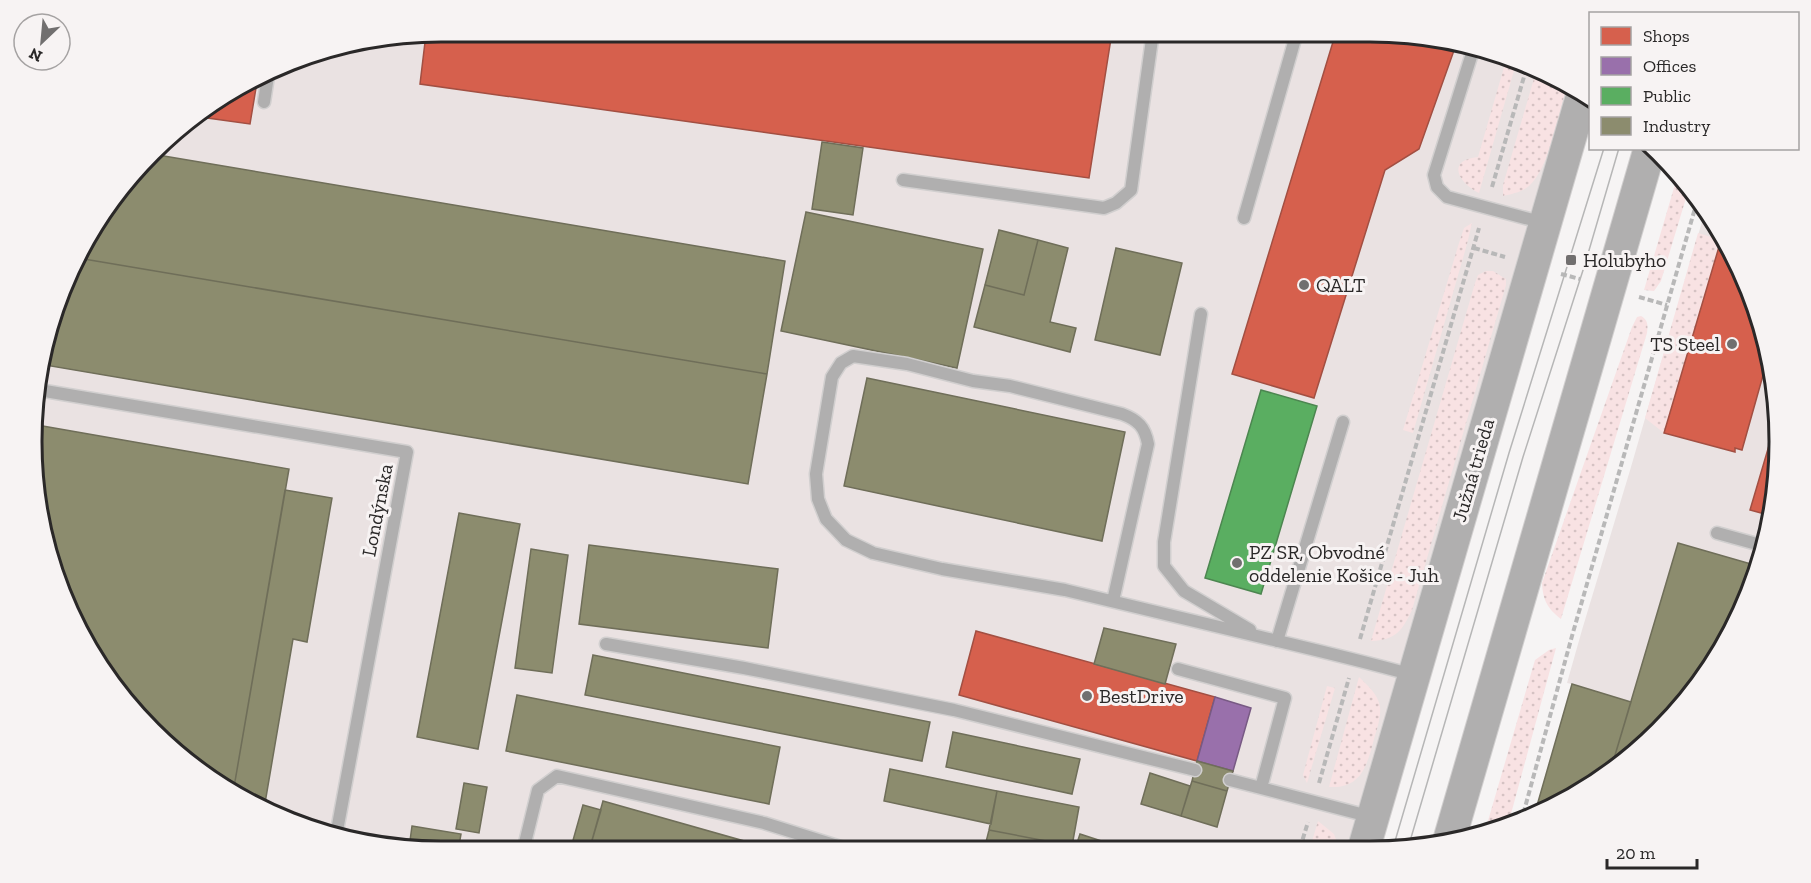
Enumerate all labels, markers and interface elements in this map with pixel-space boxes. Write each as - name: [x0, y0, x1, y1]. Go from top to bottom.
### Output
- north arrow: [12, 12, 72, 72]
- legend: [1589, 12, 1799, 150]
- text: Shops: [1643, 25, 1690, 47]
- text: N: [26, 44, 45, 66]
- text: Offices: [1643, 55, 1696, 77]
- text: Public: [1643, 85, 1691, 107]
- text: Industry: [1643, 115, 1711, 137]
- place label: Holubyho: [1583, 248, 1666, 272]
- marker: Holubyho: [1564, 253, 1578, 267]
- place label: QALT: [1316, 273, 1365, 297]
- marker: QALT: [1297, 278, 1311, 292]
- place label: TS Steel: [1650, 332, 1720, 356]
- marker: TS Steel: [1725, 337, 1739, 351]
- street label: Južná trieda: [1447, 415, 1499, 524]
- street label: Londýnska: [356, 461, 398, 558]
- place label: PZ SR, Obvodné oddelenie Košice - Juh: [1249, 540, 1440, 587]
- marker: PZ SR, Obvodné oddelenie Košice - Juh: [1230, 556, 1244, 570]
- place label: BestDrive: [1099, 684, 1184, 708]
- marker: BestDrive: [1080, 689, 1094, 703]
- scale bar: [1607, 832, 1697, 870]
- text: 20 m: [1616, 842, 1656, 864]

